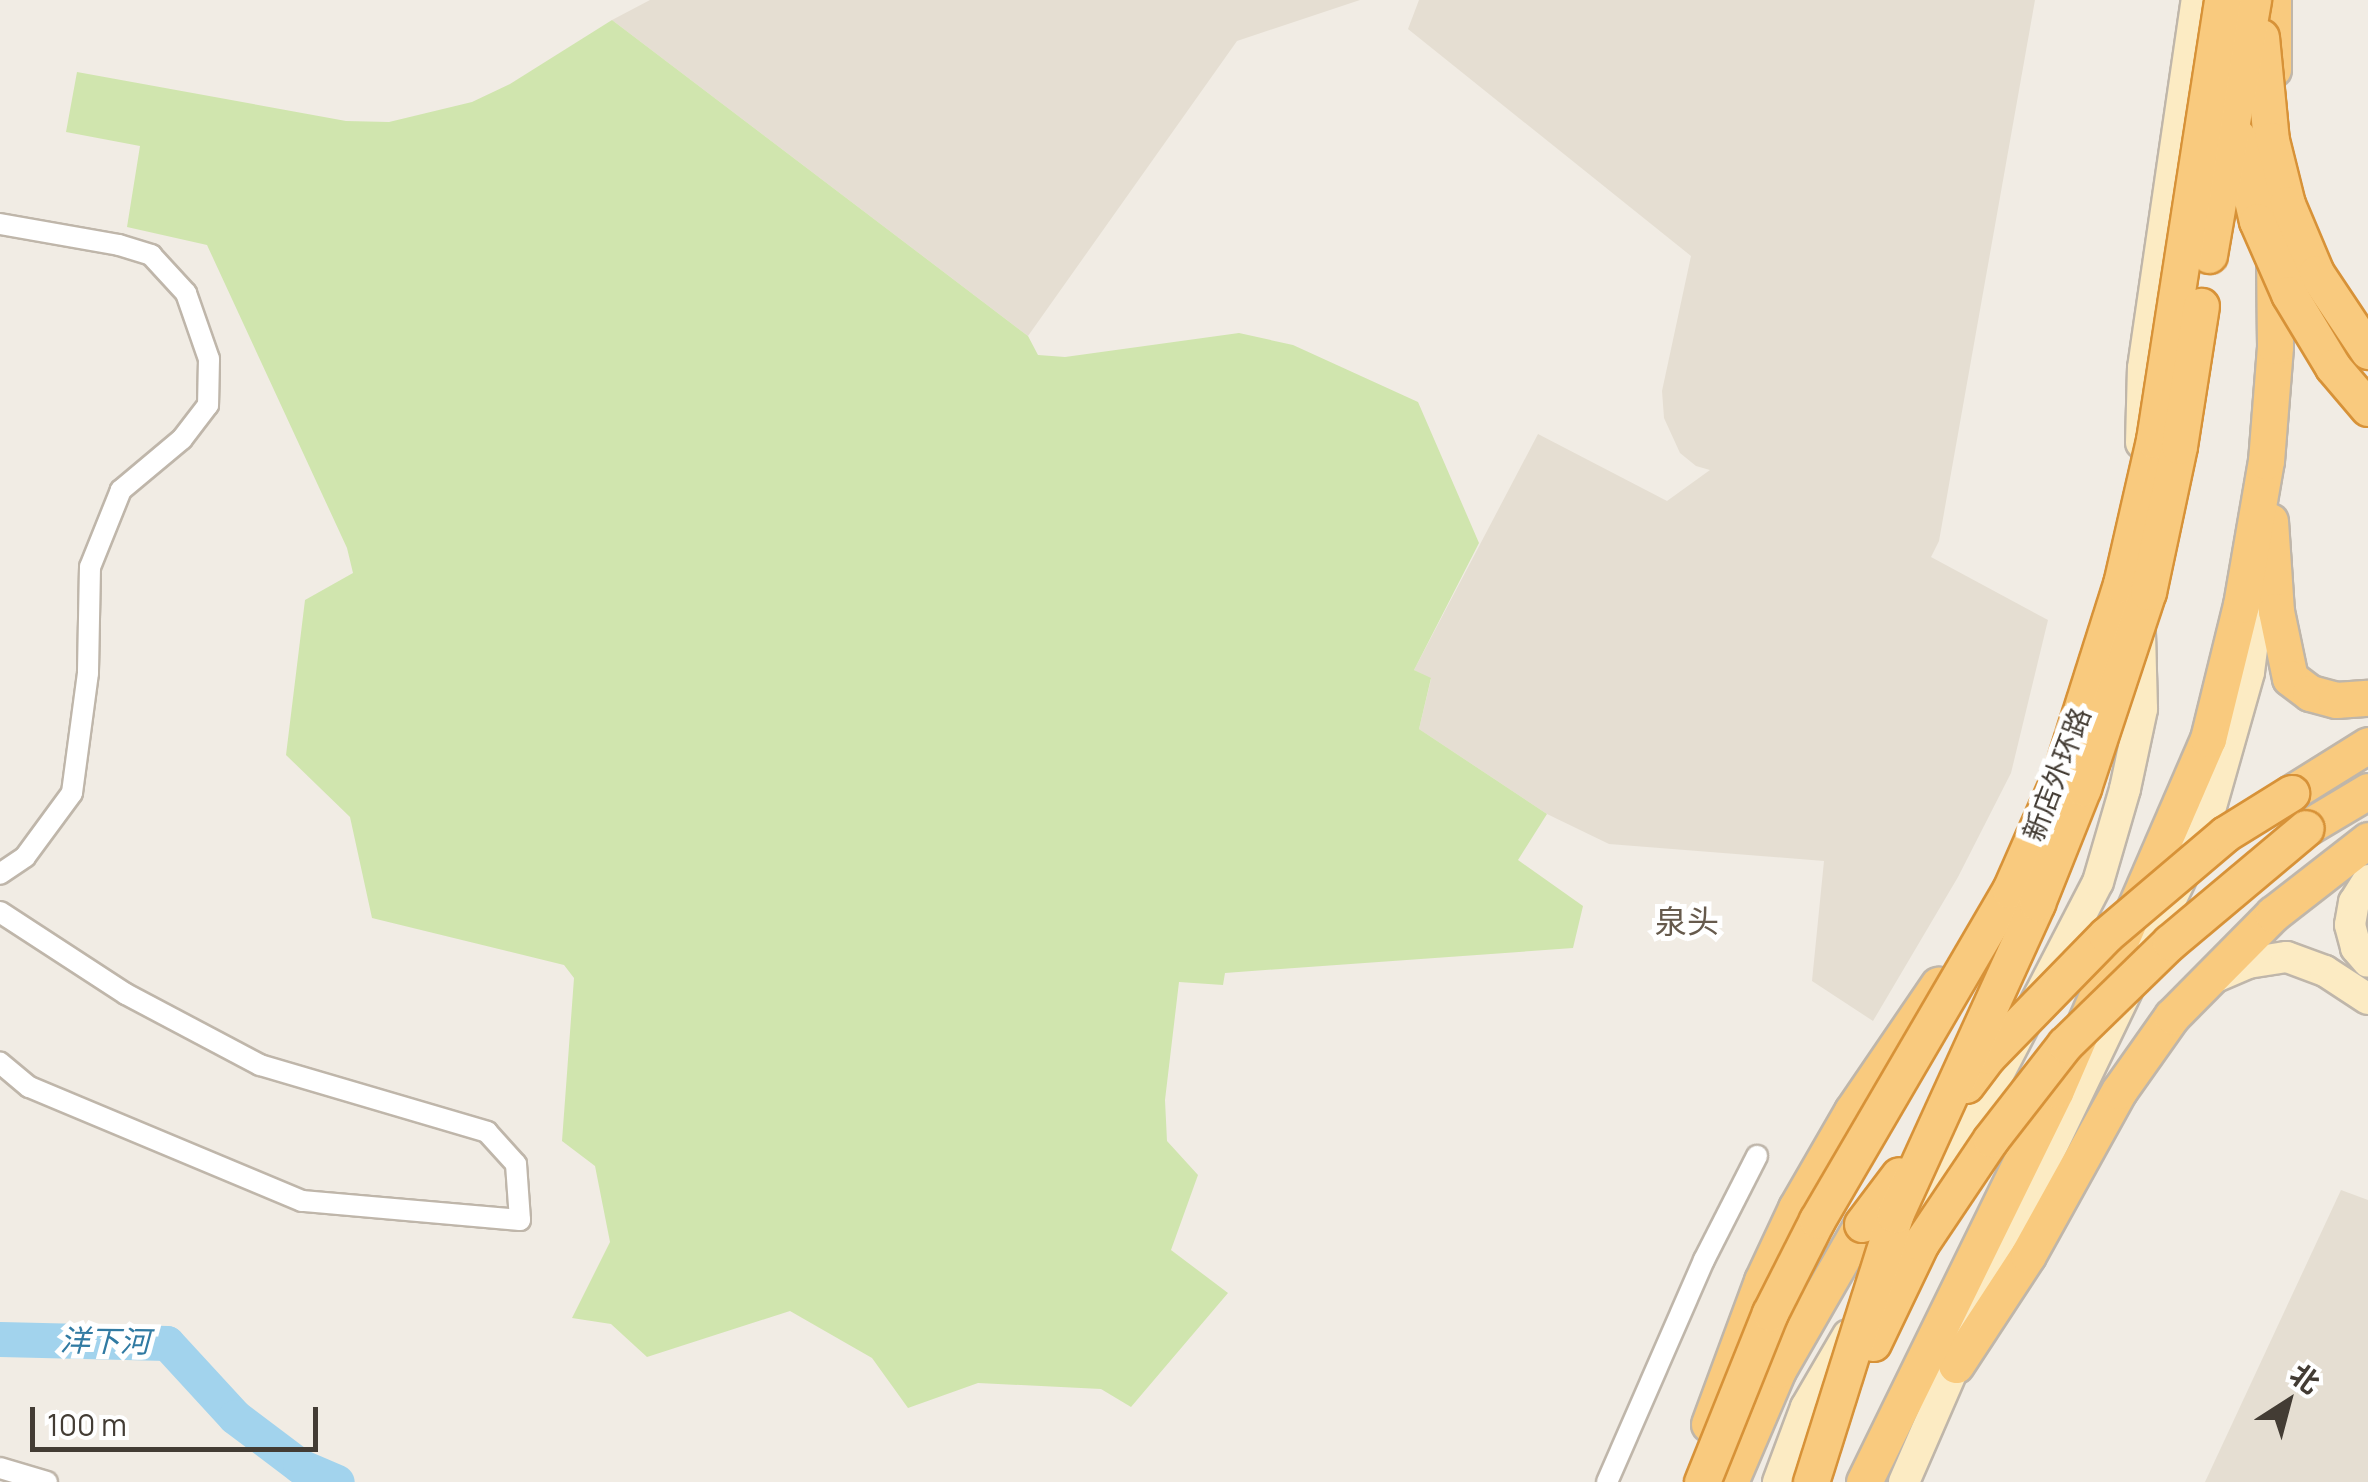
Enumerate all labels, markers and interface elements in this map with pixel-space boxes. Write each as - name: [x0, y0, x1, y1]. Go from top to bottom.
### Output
- street label: 新店外环路: [2015, 703, 2097, 845]
- district label: 泉头: [1655, 902, 1719, 940]
- water label: 洋下河: [60, 1322, 150, 1360]
- north arrow: [2238, 1352, 2338, 1452]
- text: 北: [2283, 1354, 2328, 1401]
- scale bar: [35, 1387, 322, 1449]
- text: 100 m: [47, 1404, 127, 1445]

